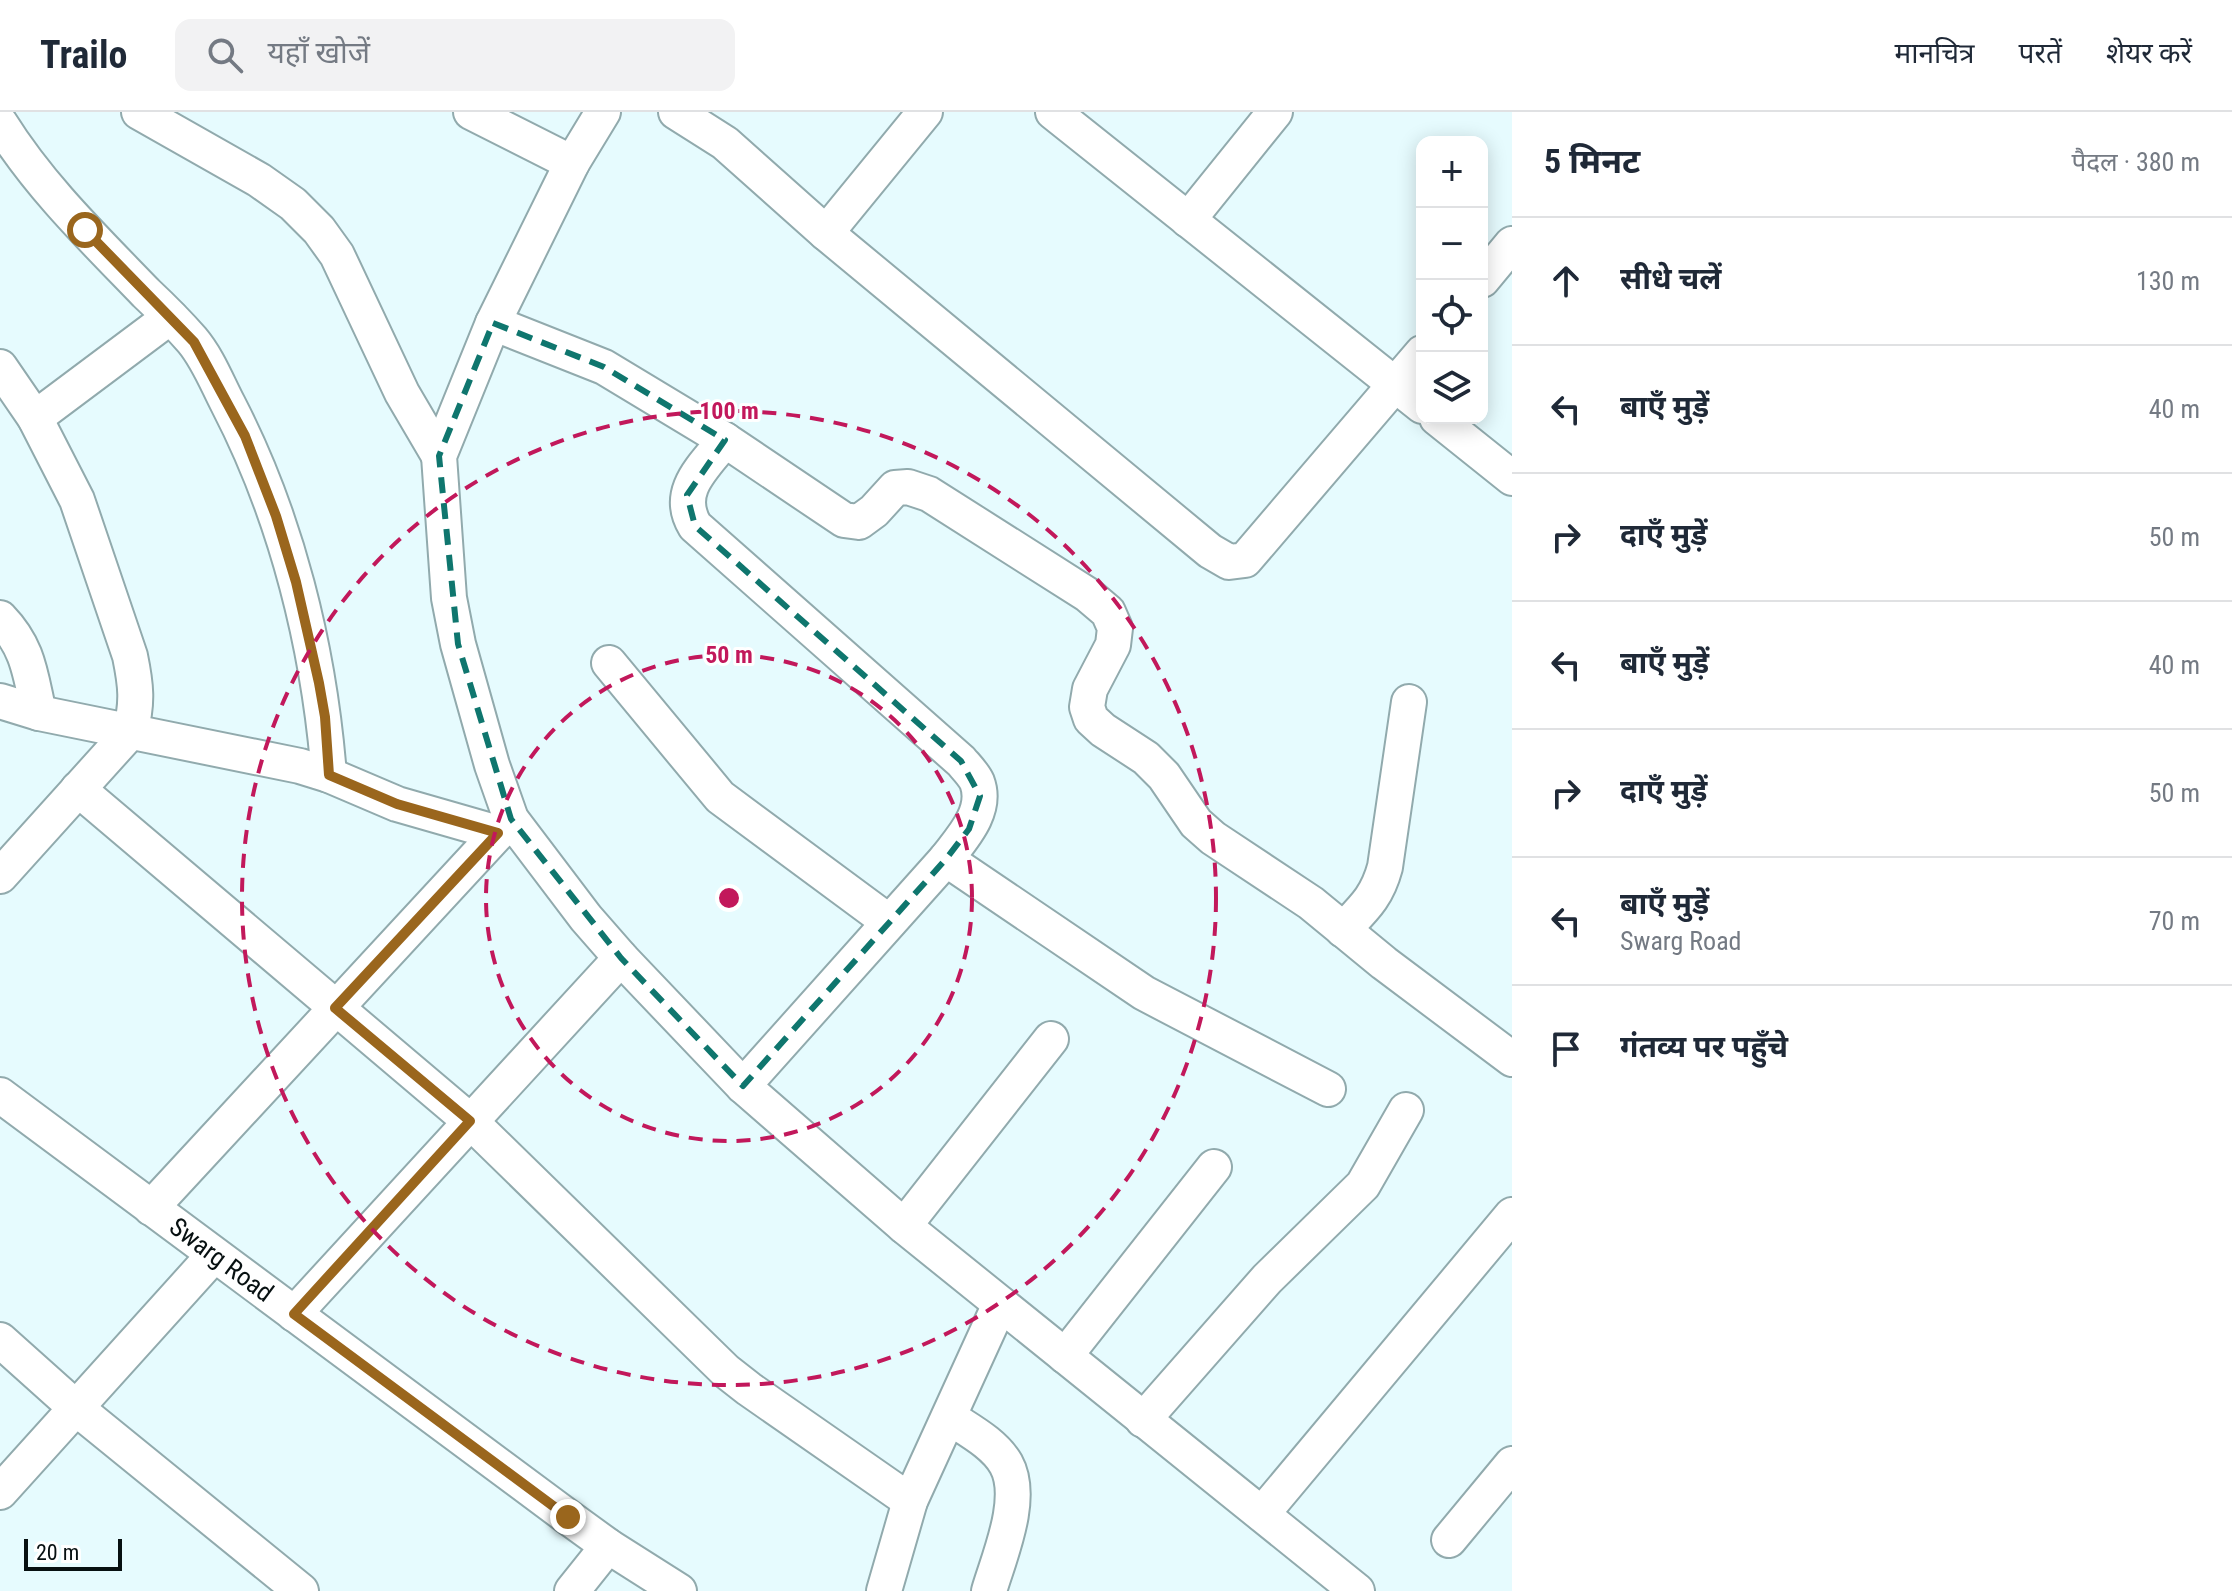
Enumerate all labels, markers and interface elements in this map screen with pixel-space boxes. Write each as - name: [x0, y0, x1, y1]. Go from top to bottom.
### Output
- search box: [175, 19, 735, 91]
- text: Trailo: [40, 33, 127, 77]
- icon: search: [203, 33, 247, 77]
- text: यहाँ खोजें: [267, 35, 370, 70]
- text: मानचित्र: [1895, 37, 1975, 70]
- text: परतें: [2019, 37, 2062, 70]
- text: शेयर करें: [2106, 37, 2192, 70]
- map controls: [1416, 136, 1488, 424]
- button: +: [1416, 136, 1488, 208]
- text: 5 मिनट: [1544, 141, 1640, 181]
- text: पैदल · 380 m: [2071, 147, 2200, 177]
- button: −: [1416, 208, 1488, 280]
- route start: [67, 212, 103, 248]
- icon: ahead: [1544, 259, 1588, 303]
- text: सीधे चलें: [1620, 261, 1721, 296]
- text: 130 m: [2136, 266, 2200, 296]
- button: locate: [1416, 280, 1488, 352]
- button: layers: [1416, 352, 1488, 424]
- icon: left: [1544, 387, 1588, 431]
- text: बाएँ मुड़ें: [1620, 389, 1709, 424]
- text: 40 m: [2149, 394, 2200, 424]
- text: 100 m: [699, 397, 759, 425]
- icon: right: [1544, 515, 1588, 559]
- text: दाएँ मुड़ें: [1620, 517, 1707, 552]
- text: 50 m: [2149, 522, 2200, 552]
- text: 50 m: [705, 641, 753, 669]
- icon: left: [1544, 643, 1588, 687]
- text: बाएँ मुड़ें: [1620, 645, 1709, 680]
- text: 40 m: [2149, 650, 2200, 680]
- icon: right: [1544, 771, 1588, 815]
- text: दाएँ मुड़ें: [1620, 773, 1707, 808]
- text: 50 m: [2149, 778, 2200, 808]
- centre of rings: [715, 884, 743, 912]
- text: बाएँ मुड़ें: [1620, 886, 1709, 921]
- icon: left: [1544, 899, 1588, 943]
- text: 70 m: [2149, 906, 2200, 936]
- text: Swarg Road: [1620, 926, 1742, 956]
- icon: arrive: [1544, 1027, 1588, 1071]
- text: गंतव्य पर पहुँचे: [1620, 1029, 1788, 1064]
- street label: Swarg Road: [164, 1211, 279, 1308]
- route end: [550, 1499, 586, 1535]
- scale bar: [24, 1535, 122, 1571]
- text: 20 m: [36, 1540, 79, 1565]

